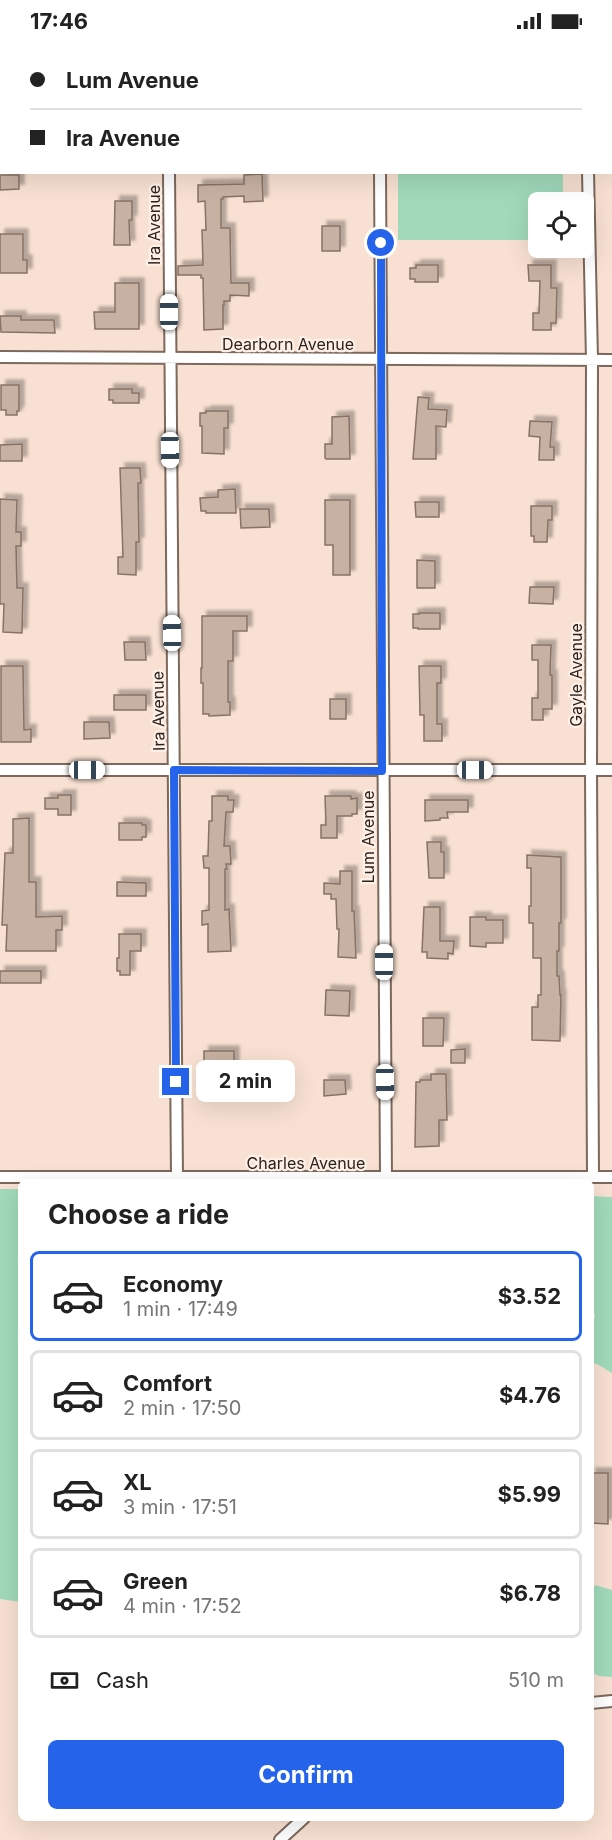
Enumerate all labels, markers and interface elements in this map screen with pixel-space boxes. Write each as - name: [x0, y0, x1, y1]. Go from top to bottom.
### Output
- text: 17:46: [30, 8, 88, 34]
- text: Lum Avenue: [66, 67, 199, 93]
- text: Ira Avenue: [66, 125, 180, 151]
- street label: Ira Avenue: [144, 185, 164, 265]
- map controls: [528, 192, 594, 258]
- button: locate: [528, 192, 594, 258]
- route start: [367, 229, 394, 256]
- car: [160, 294, 178, 330]
- street label: Dearborn Avenue: [222, 334, 354, 354]
- car: [161, 432, 179, 468]
- car: [163, 615, 181, 651]
- street label: Gayle Avenue: [566, 623, 586, 727]
- street label: Ira Avenue: [147, 671, 169, 751]
- car: [69, 761, 105, 779]
- car: [457, 761, 493, 779]
- street label: Lum Avenue: [358, 790, 378, 884]
- car: [375, 944, 393, 980]
- callout: 2 min: [197, 1061, 296, 1103]
- car: [376, 1064, 394, 1100]
- route end: [162, 1068, 189, 1095]
- text: 2 min: [219, 1069, 272, 1093]
- street label: Charles Avenue: [247, 1153, 365, 1173]
- text: Choose a ride: [48, 1198, 229, 1231]
- icon: car: [51, 1269, 105, 1323]
- text: Economy: [123, 1271, 223, 1297]
- text: $3.52: [498, 1283, 561, 1309]
- text: 1 min · 17:49: [123, 1297, 238, 1321]
- icon: car: [51, 1368, 105, 1422]
- text: Comfort: [123, 1370, 212, 1396]
- text: $4.76: [499, 1382, 561, 1408]
- text: 2 min · 17:50: [123, 1396, 241, 1420]
- icon: car: [51, 1467, 105, 1521]
- text: XL: [123, 1469, 152, 1495]
- text: $5.99: [497, 1481, 561, 1507]
- text: 3 min · 17:51: [123, 1495, 237, 1519]
- icon: car: [51, 1566, 105, 1620]
- text: Green: [123, 1568, 188, 1594]
- text: $6.78: [499, 1580, 561, 1606]
- text: 4 min · 17:52: [123, 1594, 242, 1618]
- icon: cash: [48, 1664, 81, 1697]
- text: Cash: [96, 1667, 149, 1693]
- text: 510 m: [508, 1668, 564, 1692]
- button: Confirm: [48, 1740, 564, 1809]

